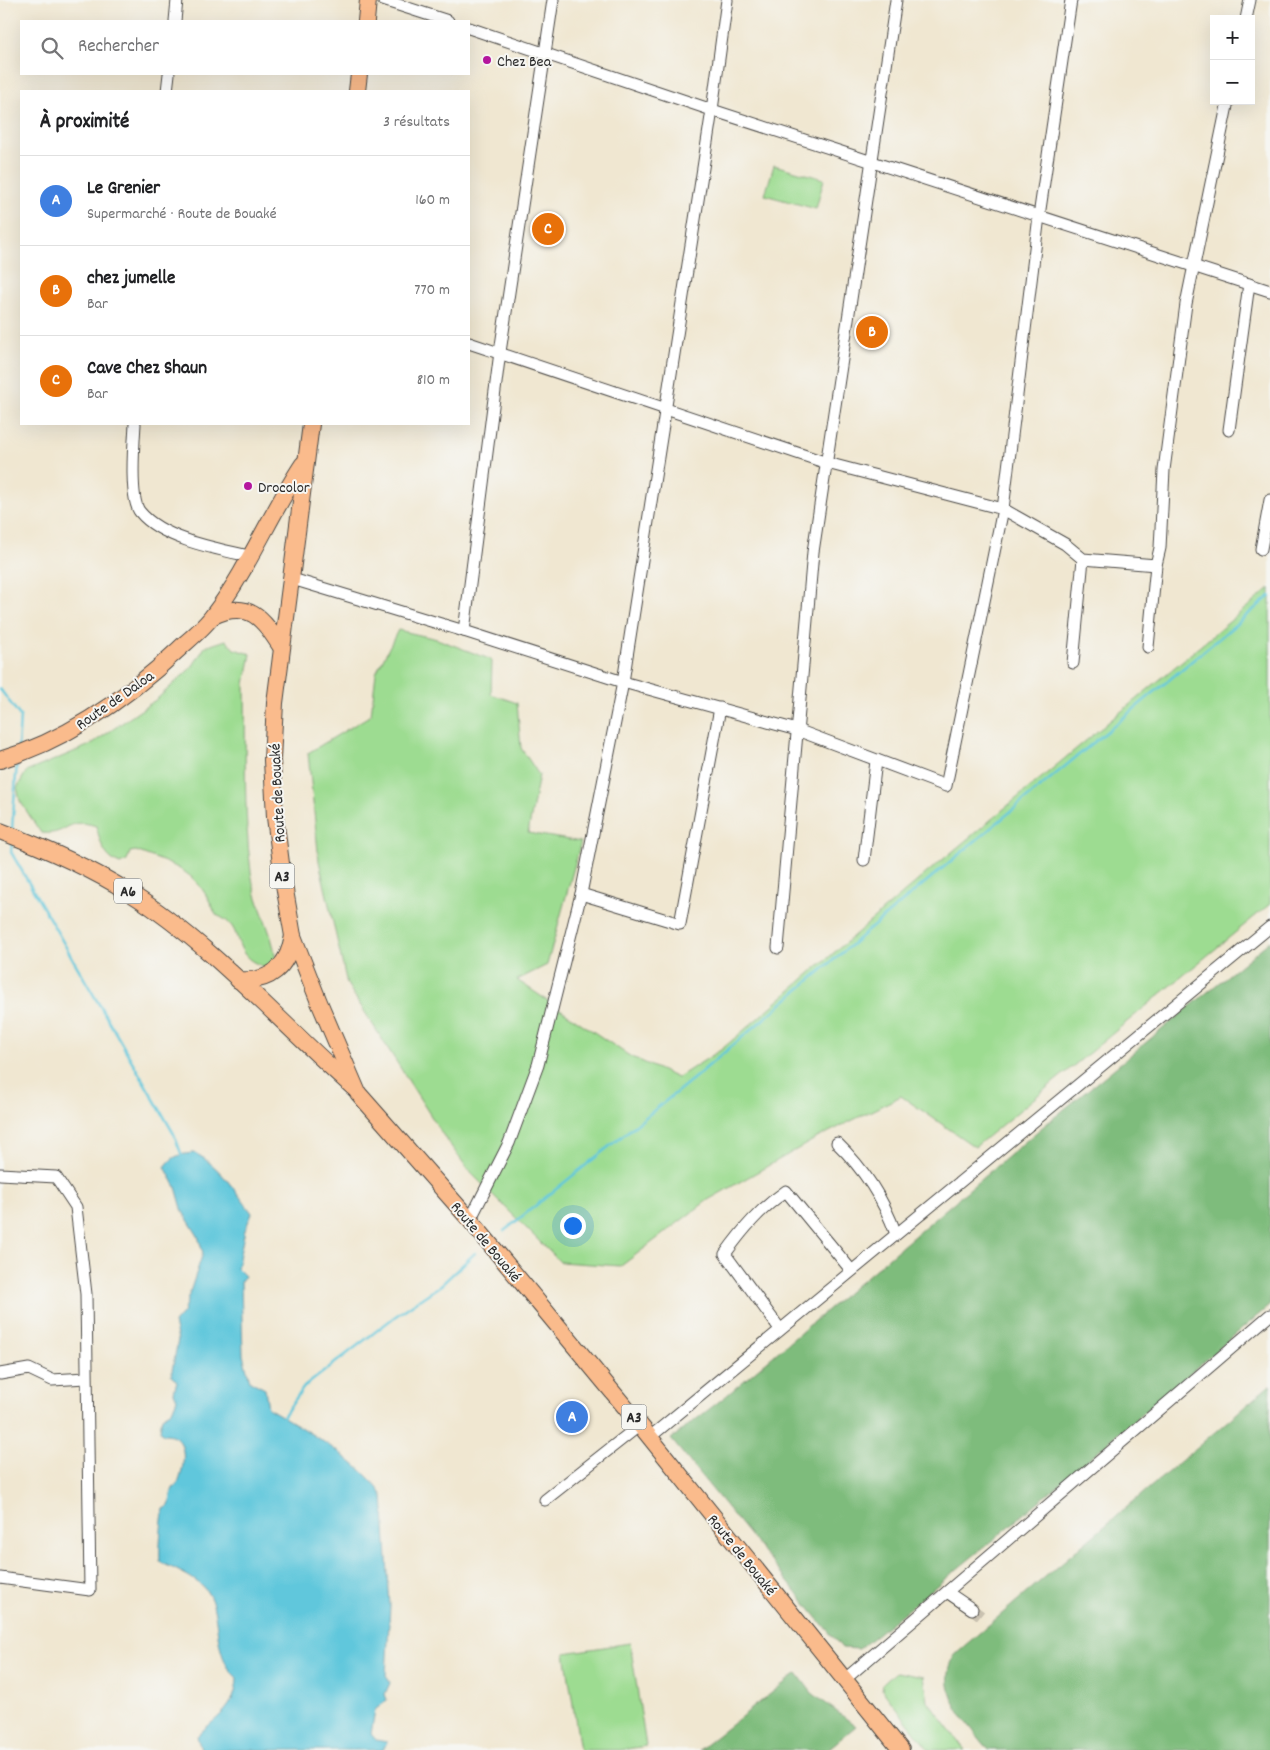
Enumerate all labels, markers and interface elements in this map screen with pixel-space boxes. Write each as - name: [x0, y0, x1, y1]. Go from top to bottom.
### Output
- map controls: [1210, 15, 1255, 105]
- button: +: [1210, 15, 1255, 60]
- search box: [20, 20, 470, 75]
- icon: search: [38, 34, 66, 62]
- text: Rechercher: [78, 34, 159, 61]
- place label: Chez Bea: [497, 51, 552, 74]
- marker: Chez Bea: [481, 54, 493, 66]
- button: −: [1210, 60, 1255, 105]
- text: À proximité: [40, 108, 129, 138]
- text: 3 résultats: [383, 111, 450, 134]
- text: Le Grenier: [87, 176, 160, 203]
- text: A: [52, 189, 60, 212]
- text: 160 m: [415, 189, 450, 212]
- text: Supermarché · Route de Bouaké: [87, 203, 277, 226]
- pin: C: [532, 210, 564, 248]
- text: chez jumelle: [87, 266, 175, 293]
- text: B: [52, 279, 60, 302]
- text: 770 m: [414, 279, 450, 302]
- text: Bar: [87, 293, 108, 316]
- pin: B: [856, 313, 888, 351]
- text: Cave Chez Shaun: [87, 356, 207, 383]
- text: C: [52, 369, 60, 392]
- text: 810 m: [417, 369, 450, 392]
- text: Bar: [87, 383, 108, 406]
- place label: Drocolor: [258, 477, 310, 500]
- marker: Drocolor: [242, 480, 254, 492]
- street label: Route de Daloa: [72, 665, 160, 737]
- street label: Route de Bouaké: [264, 743, 293, 843]
- road number: A3: [270, 864, 294, 888]
- road number: A6: [114, 878, 142, 904]
- street label: Route de Bouaké: [444, 1197, 526, 1288]
- your location: [560, 1213, 586, 1239]
- pin: A: [556, 1398, 588, 1436]
- road number: A3: [622, 1404, 646, 1430]
- street label: Route de Bouaké: [701, 1510, 781, 1601]

